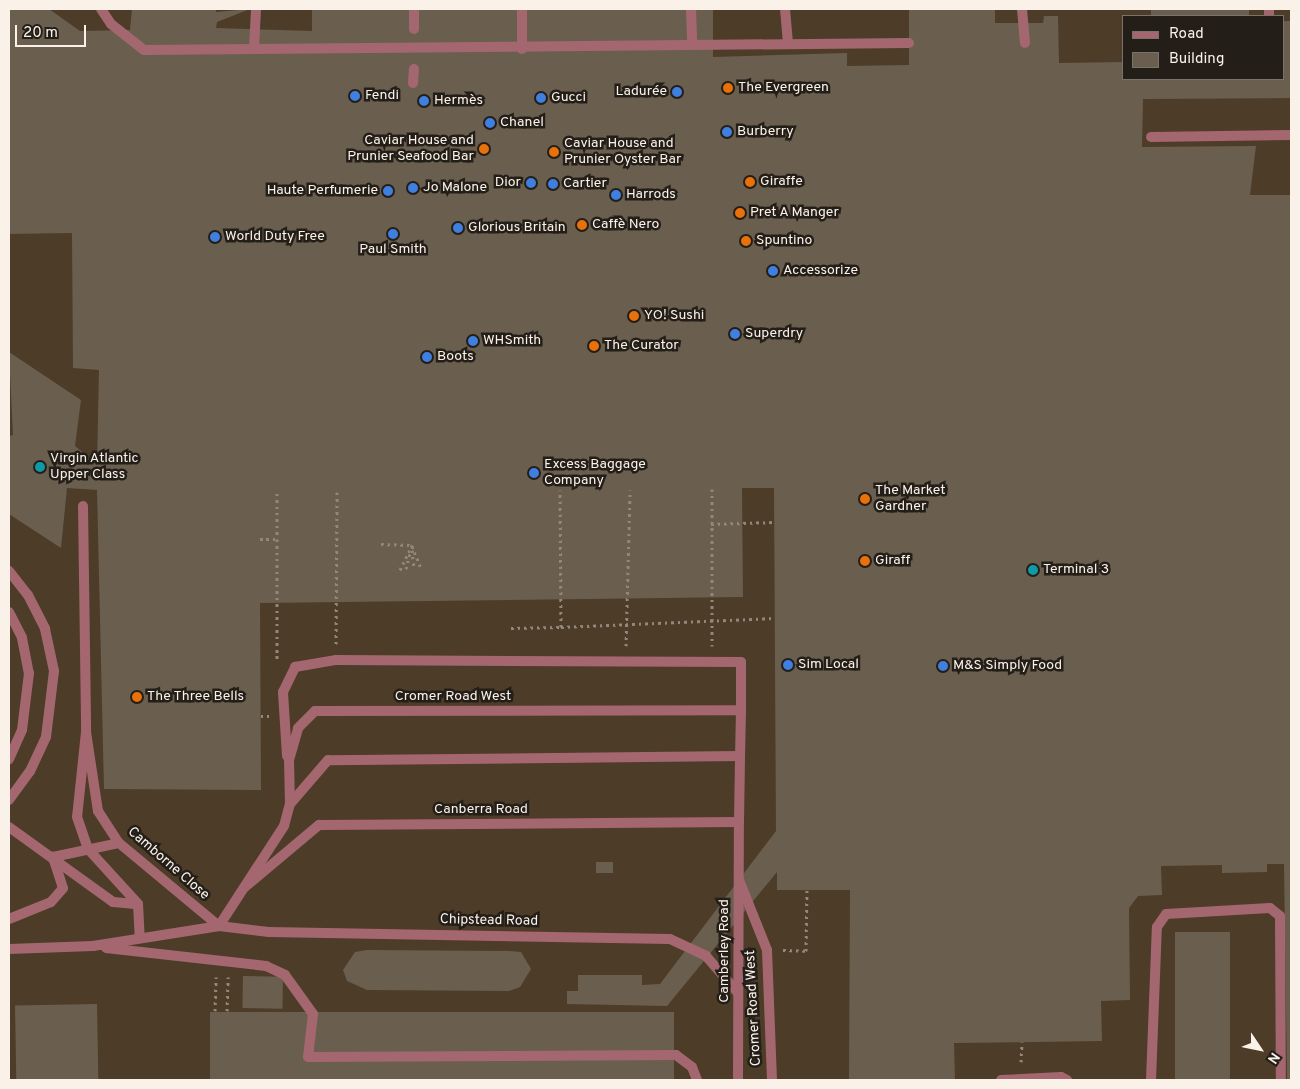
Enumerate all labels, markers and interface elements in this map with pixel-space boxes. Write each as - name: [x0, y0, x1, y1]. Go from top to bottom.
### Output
- scale bar: [18, 15, 89, 47]
- legend: [1122, 15, 1285, 80]
- text: 20 m: [23, 24, 58, 43]
- text: Road: [1169, 25, 1204, 44]
- text: Building: [1169, 50, 1224, 69]
- place label: The Evergreen: [738, 80, 829, 96]
- marker: The Evergreen: [722, 82, 734, 94]
- place label: Ladurée: [616, 84, 667, 100]
- marker: Ladurée: [671, 86, 683, 98]
- place label: Fendi: [365, 88, 399, 104]
- marker: Fendi: [349, 90, 361, 102]
- place label: Gucci: [551, 90, 586, 106]
- marker: Gucci: [535, 92, 547, 104]
- place label: Hermès: [434, 93, 483, 109]
- marker: Hermès: [418, 95, 430, 107]
- place label: Chanel: [500, 115, 544, 131]
- marker: Chanel: [484, 117, 496, 129]
- place label: Burberry: [737, 124, 794, 140]
- marker: Burberry: [721, 126, 733, 138]
- place label: Caviar House and Prunier Seafood Bar: [347, 133, 474, 166]
- place label: Caviar House and Prunier Oyster Bar: [564, 136, 681, 168]
- marker: Caviar House and Prunier Seafood Bar: [478, 143, 490, 155]
- marker: Caviar House and Prunier Oyster Bar: [548, 146, 560, 158]
- place label: Giraffe: [760, 174, 803, 190]
- place label: Dior: [495, 175, 521, 191]
- place label: Cartier: [563, 176, 607, 192]
- marker: Giraffe: [744, 176, 756, 188]
- marker: Dior: [525, 177, 537, 189]
- marker: Cartier: [547, 178, 559, 190]
- place label: Jo Malone: [423, 180, 487, 196]
- marker: Jo Malone: [407, 182, 419, 194]
- place label: Haute Perfumerie: [267, 183, 378, 199]
- marker: Haute Perfumerie: [382, 185, 394, 197]
- place label: Harrods: [626, 187, 676, 203]
- marker: Harrods: [610, 189, 622, 201]
- place label: Pret A Manger: [750, 205, 840, 221]
- marker: Pret A Manger: [734, 207, 746, 219]
- place label: Caffè Nero: [592, 217, 659, 233]
- marker: Caffè Nero: [576, 219, 588, 231]
- place label: Glorious Britain: [468, 220, 566, 236]
- marker: Glorious Britain: [452, 222, 464, 234]
- marker: Paul Smith: [387, 228, 399, 240]
- place label: World Duty Free: [225, 229, 325, 245]
- marker: World Duty Free: [209, 231, 221, 243]
- place label: Spuntino: [756, 233, 812, 249]
- marker: Spuntino: [740, 235, 752, 247]
- place label: Paul Smith: [359, 242, 427, 258]
- place label: Accessorize: [783, 263, 858, 279]
- marker: Accessorize: [767, 265, 779, 277]
- place label: YO! Sushi: [644, 308, 704, 324]
- marker: YO! Sushi: [628, 310, 640, 322]
- place label: Superdry: [745, 326, 803, 342]
- marker: Superdry: [729, 328, 741, 340]
- place label: WHSmith: [483, 333, 541, 349]
- marker: WHSmith: [467, 335, 479, 347]
- place label: The Curator: [604, 338, 679, 354]
- marker: The Curator: [588, 340, 600, 352]
- place label: Boots: [437, 349, 474, 365]
- marker: Boots: [421, 351, 433, 363]
- place label: Virgin Atlantic Upper Class: [50, 451, 139, 484]
- place label: Excess Baggage Company: [544, 457, 646, 490]
- marker: Virgin Atlantic Upper Class: [34, 461, 46, 473]
- marker: Excess Baggage Company: [528, 467, 540, 479]
- place label: The Market Gardner: [875, 483, 946, 516]
- marker: The Market Gardner: [859, 493, 871, 505]
- place label: Giraff: [875, 553, 910, 569]
- marker: Giraff: [859, 555, 871, 567]
- place label: Terminal 3: [1043, 562, 1109, 578]
- marker: Terminal 3: [1027, 564, 1039, 576]
- place label: Sim Local: [798, 657, 859, 673]
- place label: M&S Simply Food: [953, 658, 1062, 674]
- marker: Sim Local: [782, 659, 794, 671]
- marker: M&S Simply Food: [937, 660, 949, 672]
- place label: The Three Bells: [147, 689, 245, 705]
- street label: Cromer Road West: [395, 689, 511, 705]
- marker: The Three Bells: [131, 691, 143, 703]
- street label: Canberra Road: [434, 802, 528, 818]
- street label: Camborne Close: [124, 824, 212, 904]
- street label: Camberley Road: [717, 899, 733, 1003]
- street label: Chipstead Road: [440, 912, 538, 930]
- street label: Cromer Road West: [743, 949, 765, 1067]
- north arrow: [1235, 1024, 1285, 1074]
- text: N: [1263, 1049, 1283, 1067]

